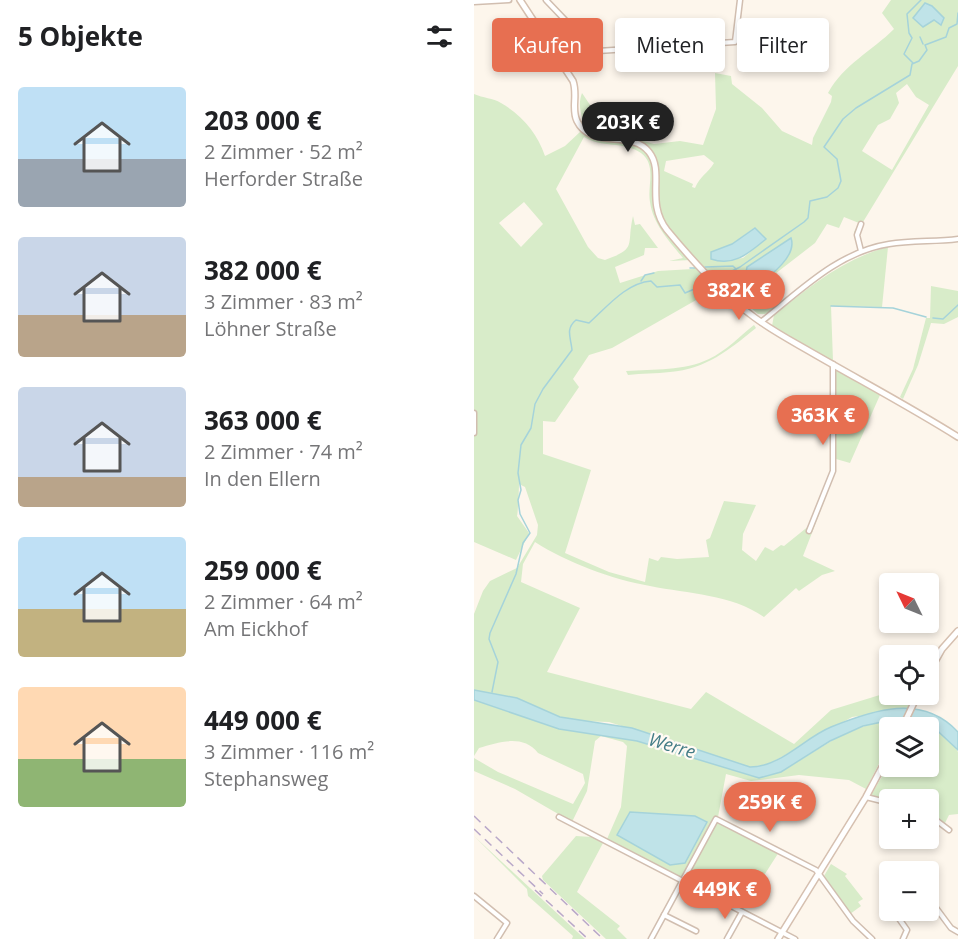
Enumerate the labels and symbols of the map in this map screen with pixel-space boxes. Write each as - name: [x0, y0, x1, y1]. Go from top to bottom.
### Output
- pin: 203K €: [579, 102, 677, 153]
- pin: 382K €: [690, 270, 788, 321]
- pin: 363K €: [774, 395, 872, 446]
- north arrow: [879, 573, 939, 633]
- water label: Werre: [646, 727, 699, 763]
- pin: 259K €: [721, 782, 819, 833]
- pin: 449K €: [676, 869, 774, 920]

